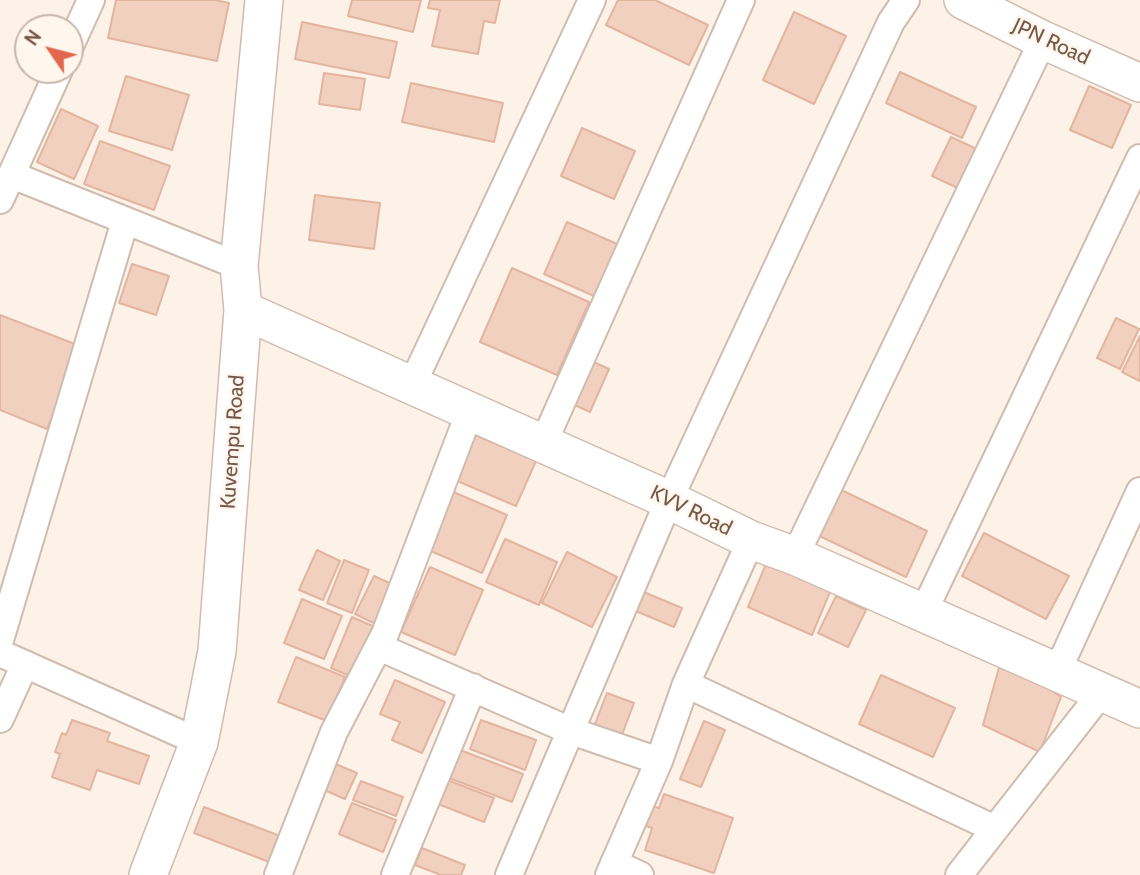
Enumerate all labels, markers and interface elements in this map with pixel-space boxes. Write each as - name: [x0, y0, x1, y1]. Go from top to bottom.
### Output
- street label: JPN Road: [1008, 13, 1094, 71]
- north arrow: [14, 14, 84, 84]
- text: N: [20, 26, 46, 50]
- street label: Kuvempu Road: [216, 374, 250, 510]
- street label: KVV Road: [646, 480, 736, 542]

